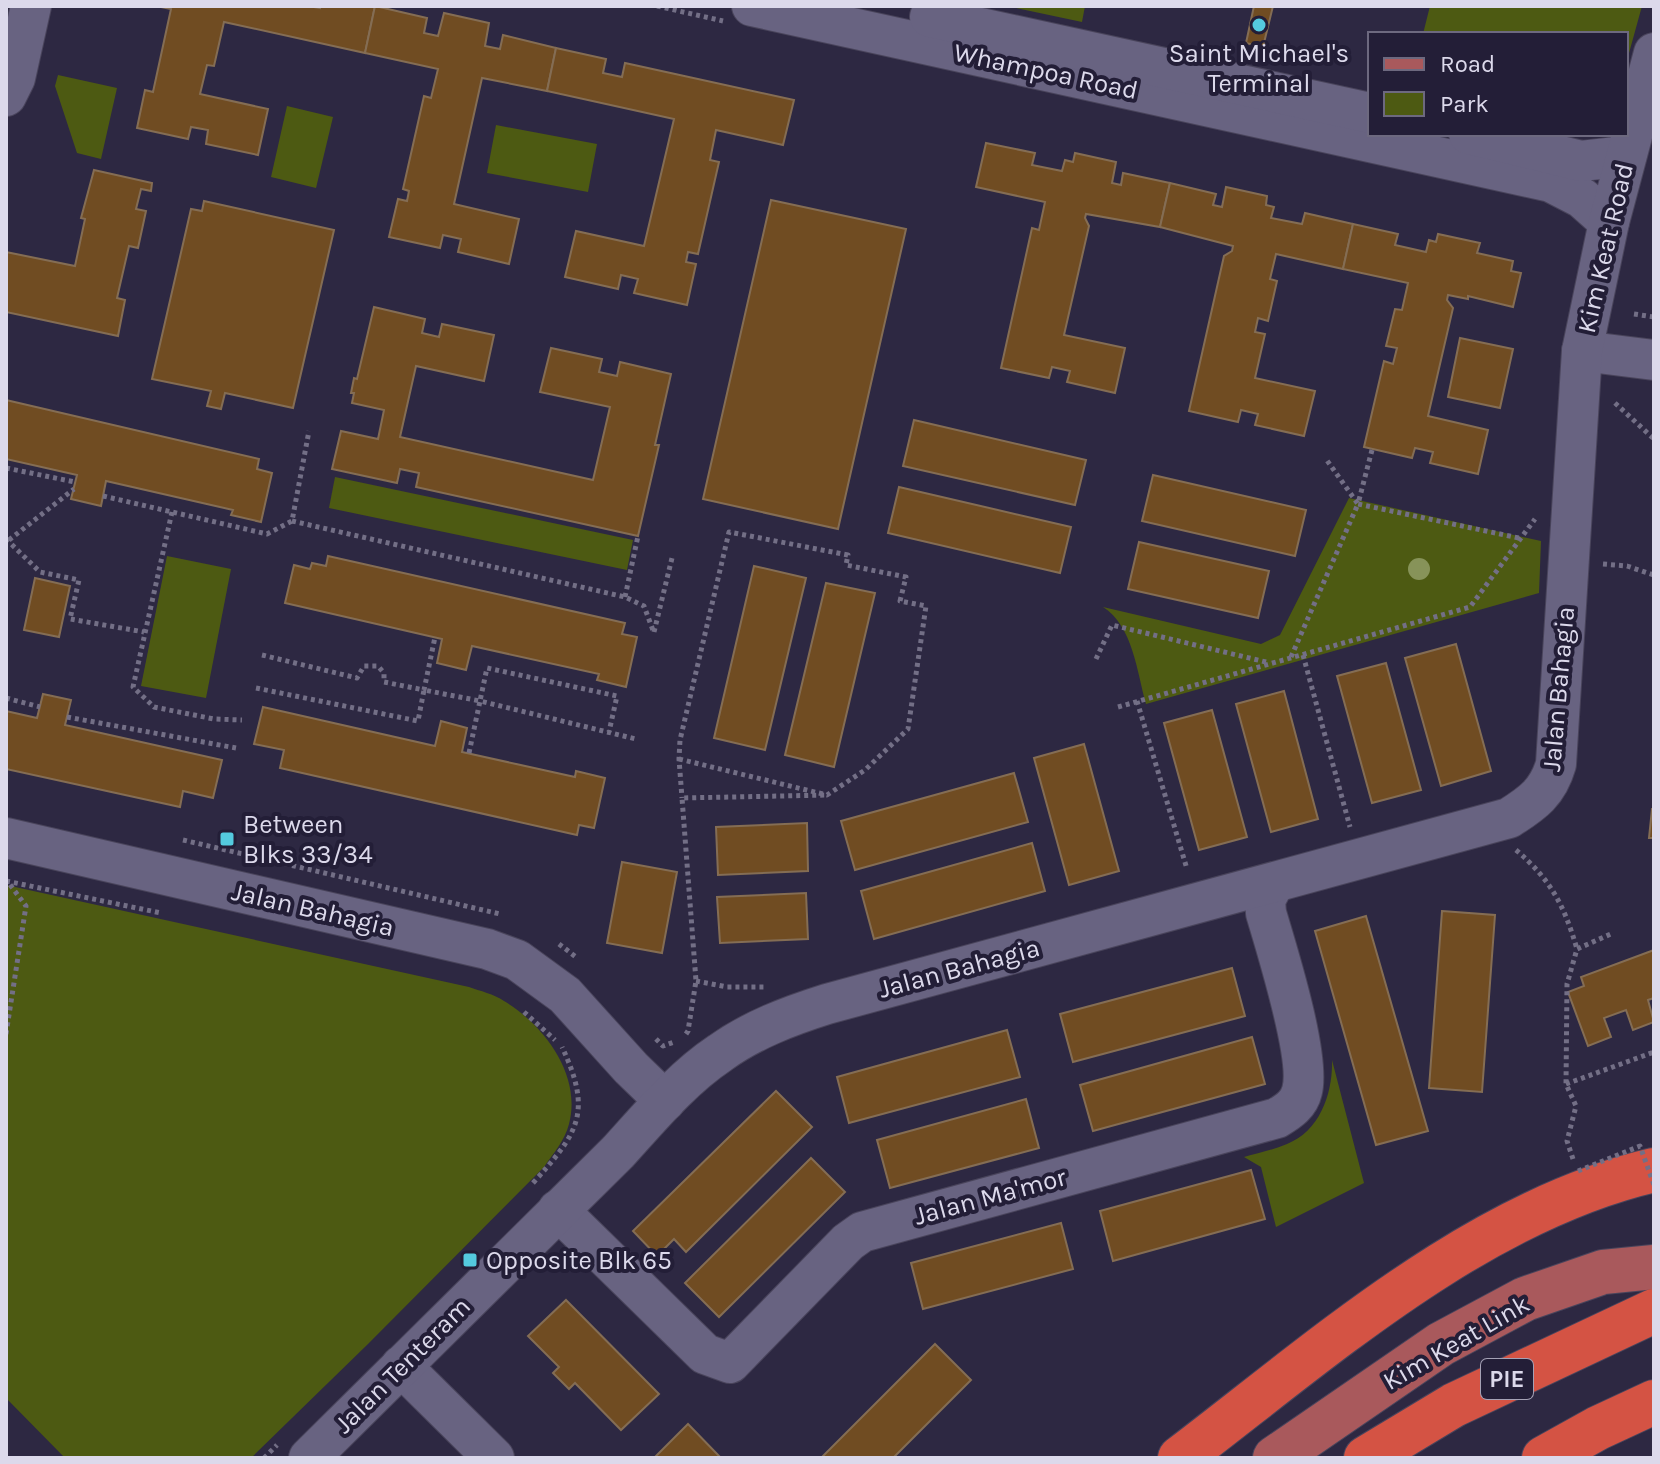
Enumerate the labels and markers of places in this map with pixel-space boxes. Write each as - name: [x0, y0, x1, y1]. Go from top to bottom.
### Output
- marker: Saint Michael's Terminal: [1250, 16, 1268, 34]
- place label: Saint Michael's Terminal: [1169, 38, 1349, 99]
- place label: Between Blks 33/34: [243, 809, 373, 870]
- marker: Between Blks 33/34: [218, 830, 236, 848]
- place label: Opposite Blk 65: [486, 1245, 672, 1276]
- marker: Opposite Blk 65: [461, 1251, 479, 1269]

